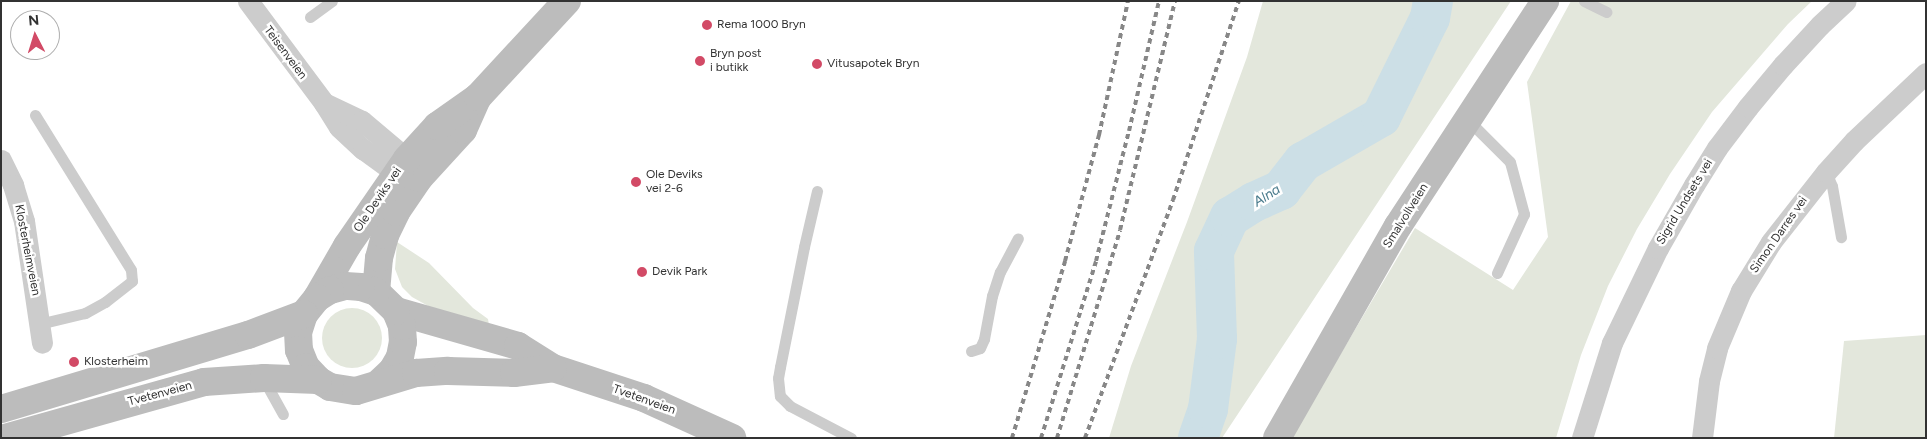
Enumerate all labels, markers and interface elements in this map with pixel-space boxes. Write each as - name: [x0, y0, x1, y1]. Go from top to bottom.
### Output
- north arrow: [10, 10, 60, 60]
- text: N: [28, 12, 40, 29]
- place label: Rema 1000 Bryn: [717, 18, 806, 32]
- marker: Rema 1000 Bryn: [701, 19, 713, 31]
- street label: Teisenveien: [260, 24, 310, 82]
- place label: Bryn post i butikk: [710, 47, 762, 75]
- marker: Bryn post i butikk: [694, 55, 706, 67]
- place label: Vitusapotek Bryn: [827, 57, 919, 71]
- marker: Vitusapotek Bryn: [811, 58, 823, 70]
- street label: Sigrid Undsets vei: [1654, 157, 1716, 247]
- street label: Ole Deviks vei: [351, 165, 405, 235]
- place label: Ole Deviks vei 2-6: [646, 168, 703, 196]
- marker: Ole Deviks vei 2-6: [630, 176, 642, 188]
- water label: Alna: [1250, 181, 1284, 211]
- street label: Smalvollveien: [1380, 181, 1432, 251]
- street label: Simon Darres vei: [1747, 194, 1811, 276]
- street label: Klosterheimveien: [11, 203, 43, 297]
- place label: Devik Park: [652, 265, 707, 279]
- marker: Devik Park: [636, 266, 648, 278]
- place label: Klosterheim: [84, 355, 148, 369]
- marker: Klosterheim: [68, 356, 80, 368]
- street label: Tvetenveien: [127, 379, 193, 409]
- street label: Tvetenveien: [611, 382, 677, 418]

